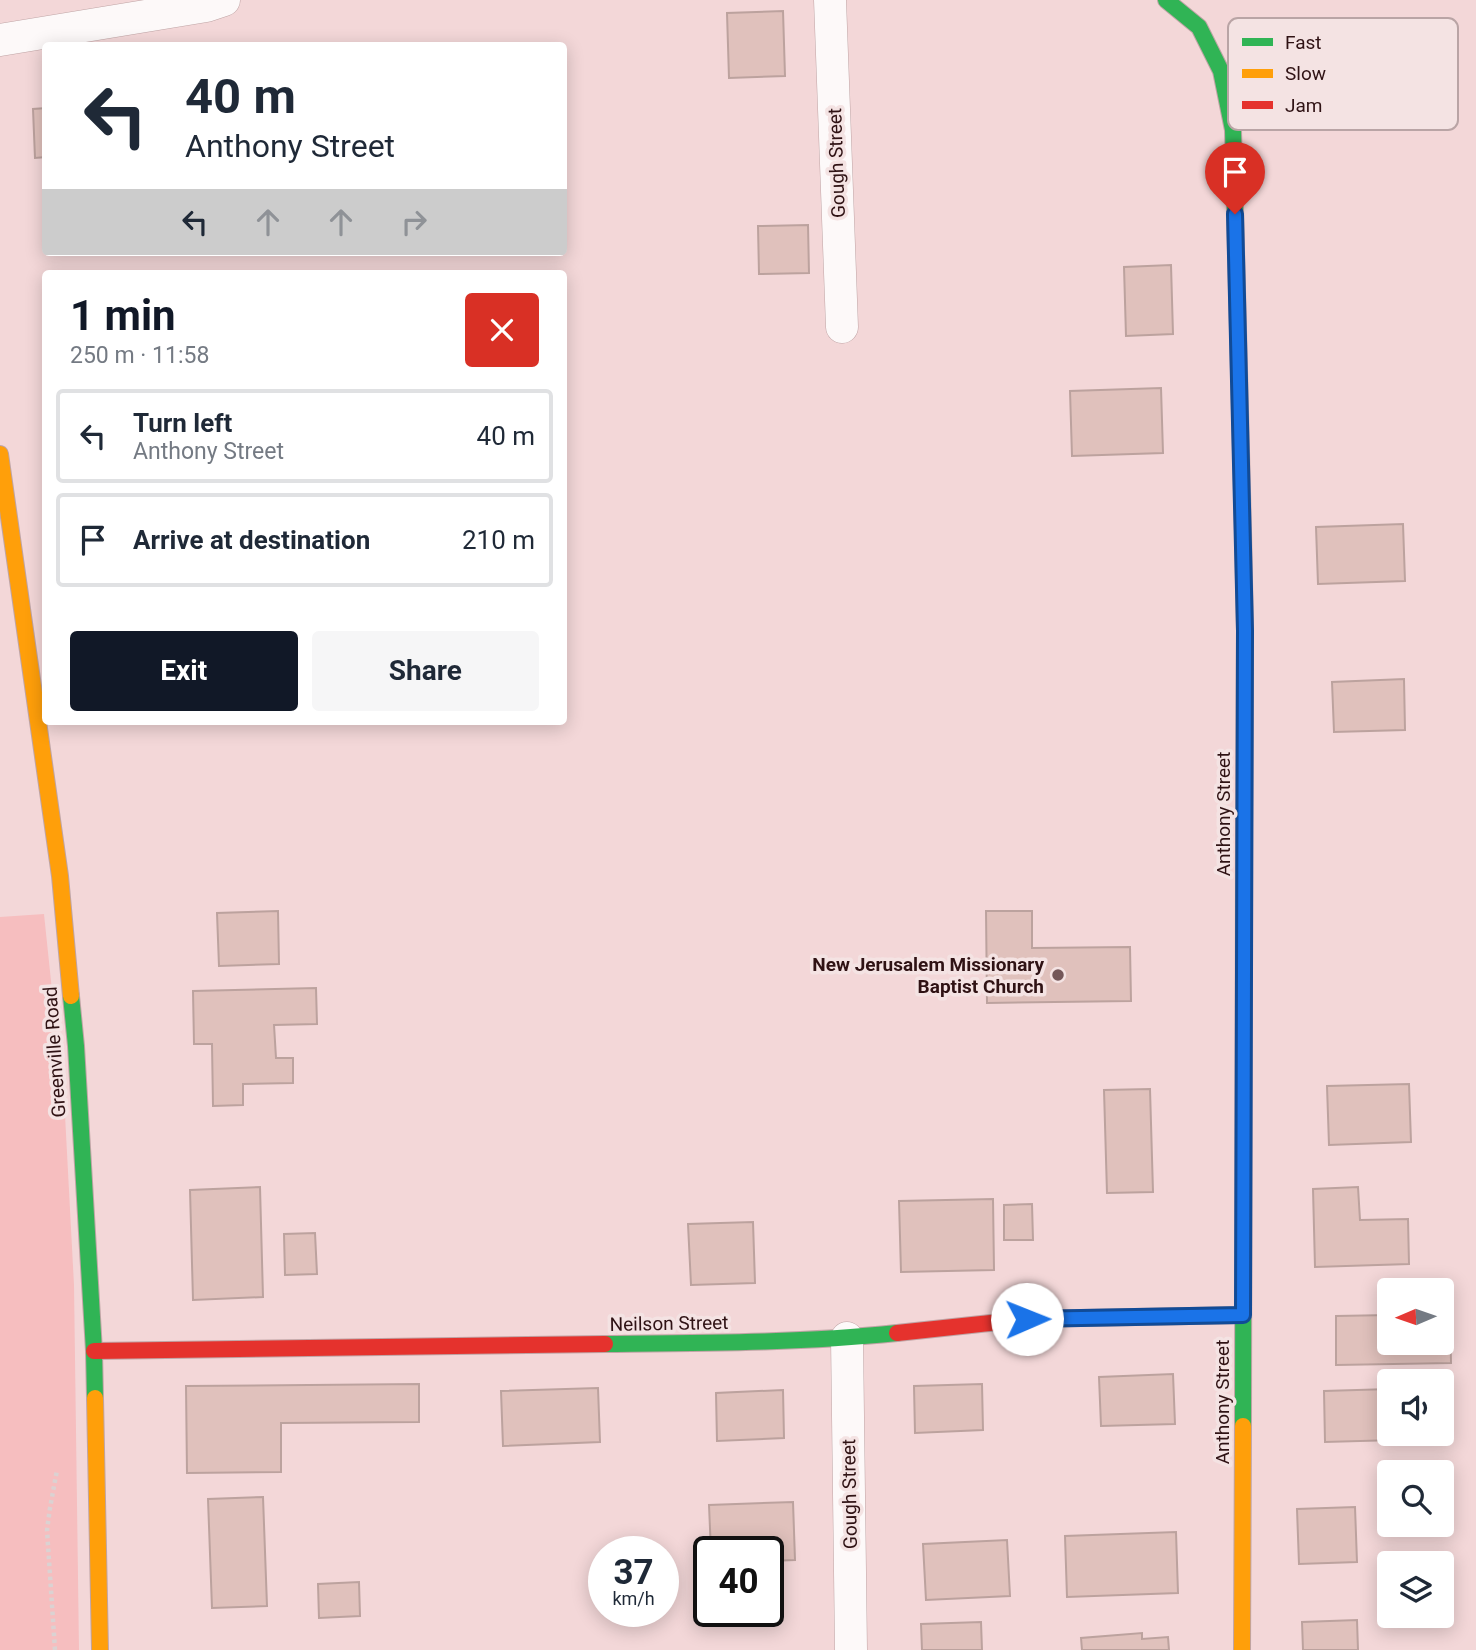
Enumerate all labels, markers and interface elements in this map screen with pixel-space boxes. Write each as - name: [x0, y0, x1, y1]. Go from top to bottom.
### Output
- legend: [1228, 18, 1458, 130]
- text: Fast: [1285, 31, 1322, 54]
- text: Slow: [1285, 62, 1326, 85]
- text: 40 m: [185, 68, 296, 125]
- icon: left: [70, 70, 161, 161]
- text: Jam: [1285, 94, 1322, 117]
- street label: Gough Street: [823, 107, 850, 218]
- text: Anthony Street: [185, 127, 395, 165]
- pin: [1205, 142, 1265, 214]
- icon: arrive: [1216, 153, 1254, 191]
- icon: left: [176, 203, 214, 241]
- icon: ahead: [249, 203, 287, 241]
- icon: ahead: [322, 203, 360, 241]
- icon: right: [395, 203, 433, 241]
- text: 1 min: [70, 291, 176, 340]
- button: close: [465, 293, 539, 367]
- text: 250 m · 11:58: [70, 342, 209, 369]
- text: Turn left: [133, 408, 232, 438]
- icon: left: [74, 417, 112, 455]
- text: 40 m: [477, 421, 535, 451]
- text: Anthony Street: [133, 438, 284, 465]
- icon: arrive: [74, 521, 112, 559]
- text: Arrive at destination: [133, 525, 370, 555]
- text: 210 m: [462, 525, 535, 555]
- button: Exit: [70, 631, 298, 711]
- button: Share: [312, 631, 539, 711]
- street label: Anthony Street: [1212, 752, 1235, 876]
- place label: New Jerusalem Missionary Baptist Church: [812, 953, 1044, 998]
- marker: New Jerusalem Missionary Baptist Church: [1050, 967, 1066, 983]
- street label: Greenville Road: [38, 986, 71, 1118]
- north arrow: [1377, 1278, 1454, 1354]
- map controls: [1377, 1278, 1454, 1628]
- position arrow: [990, 1282, 1064, 1356]
- street label: Neilson Street: [609, 1311, 729, 1336]
- street label: Anthony Street: [1211, 1340, 1234, 1464]
- button: sound: [1377, 1369, 1454, 1446]
- street label: Gough Street: [837, 1439, 862, 1549]
- button: search: [1377, 1460, 1454, 1537]
- speed limit sign: 40: [693, 1536, 784, 1627]
- button: layers: [1377, 1551, 1454, 1628]
- text: 37: [613, 1552, 654, 1593]
- text: km/h: [612, 1588, 655, 1609]

